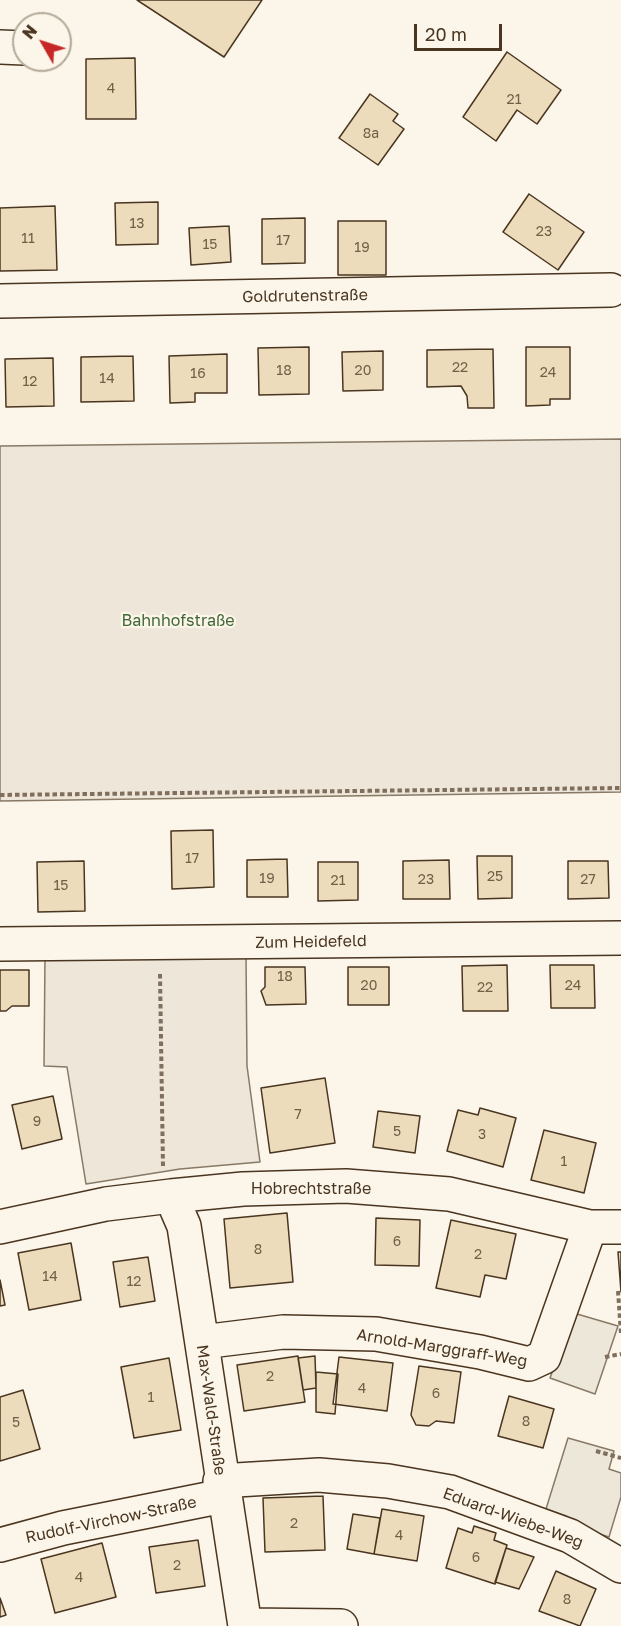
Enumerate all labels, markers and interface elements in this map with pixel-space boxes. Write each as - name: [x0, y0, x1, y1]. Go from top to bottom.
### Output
- north arrow: [12, 12, 72, 72]
- scale bar: [417, 12, 506, 50]
- text: N: [18, 21, 41, 43]
- text: 20 m: [425, 23, 467, 45]
- house number: 4: [107, 81, 115, 97]
- house number: 21: [507, 92, 521, 108]
- house number: 8a: [363, 126, 379, 142]
- house number: 13: [130, 216, 144, 232]
- house number: 23: [536, 224, 552, 240]
- house number: 11: [21, 231, 35, 247]
- house number: 17: [276, 233, 290, 249]
- house number: 15: [203, 237, 217, 253]
- house number: 19: [354, 240, 370, 256]
- street label: Goldrutenstraße: [242, 285, 368, 307]
- house number: 22: [452, 360, 468, 376]
- house number: 18: [276, 363, 292, 379]
- house number: 20: [355, 363, 371, 379]
- house number: 24: [540, 365, 556, 381]
- house number: 16: [190, 366, 206, 382]
- house number: 14: [99, 371, 115, 387]
- house number: 12: [23, 374, 37, 390]
- park label: Bahnhofstraße: [121, 611, 235, 631]
- house number: 17: [185, 851, 199, 867]
- house number: 25: [487, 869, 503, 885]
- house number: 19: [259, 871, 275, 887]
- house number: 23: [418, 872, 434, 888]
- house number: 27: [580, 872, 596, 888]
- house number: 21: [331, 873, 345, 889]
- house number: 15: [54, 878, 68, 894]
- street label: Zum Heidefeld: [255, 931, 367, 953]
- house number: 18: [277, 969, 293, 985]
- house number: 20: [361, 978, 377, 994]
- house number: 24: [565, 978, 581, 994]
- house number: 22: [477, 980, 493, 996]
- house number: 7: [294, 1107, 302, 1123]
- house number: 9: [33, 1114, 41, 1130]
- house number: 5: [393, 1124, 401, 1140]
- house number: 3: [478, 1127, 486, 1143]
- house number: 1: [561, 1154, 567, 1170]
- street label: Hobrechtstraße: [251, 1179, 371, 1199]
- house number: 6: [393, 1234, 401, 1250]
- house number: 8: [254, 1242, 262, 1258]
- house number: 2: [474, 1247, 482, 1263]
- house number: 14: [42, 1269, 58, 1285]
- house number: 12: [127, 1274, 141, 1290]
- street label: Arnold-Marggraff-Weg: [355, 1325, 529, 1371]
- street label: Max-Wald-Straße: [192, 1343, 230, 1477]
- house number: 2: [266, 1369, 274, 1385]
- house number: 4: [358, 1381, 366, 1397]
- house number: 6: [432, 1386, 440, 1402]
- house number: 1: [148, 1390, 154, 1406]
- house number: 8: [522, 1414, 530, 1430]
- house number: 5: [12, 1415, 20, 1431]
- street label: Eduard-Wiebe-Weg: [440, 1484, 586, 1552]
- street label: Rudolf-Virchow-Straße: [24, 1492, 198, 1548]
- house number: 2: [290, 1516, 298, 1532]
- house number: 4: [395, 1528, 403, 1544]
- house number: 6: [472, 1550, 480, 1566]
- house number: 2: [173, 1558, 181, 1574]
- house number: 4: [75, 1570, 83, 1586]
- house number: 8: [563, 1592, 571, 1608]

